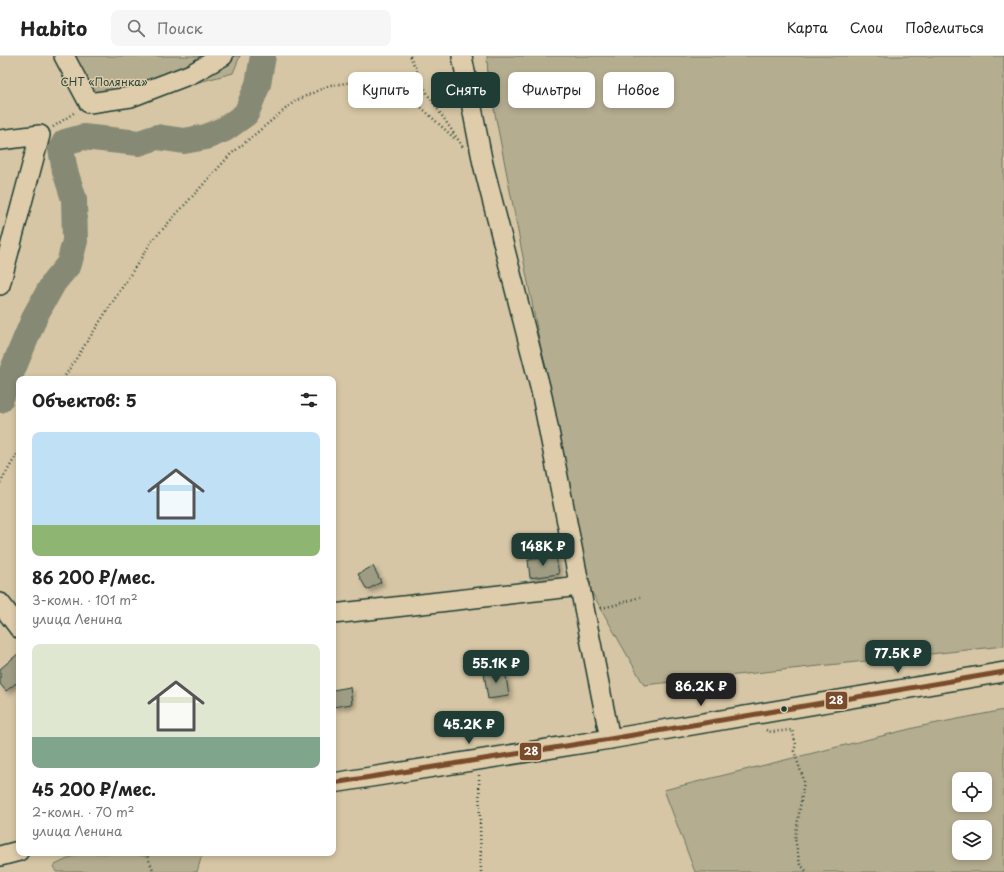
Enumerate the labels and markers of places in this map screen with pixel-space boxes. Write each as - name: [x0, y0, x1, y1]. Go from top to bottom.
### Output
- pin: 148K ₽: [510, 533, 576, 567]
- pin: 77.5K ₽: [861, 640, 935, 674]
- pin: 55.1K ₽: [459, 650, 533, 684]
- pin: 86.2K ₽: [664, 673, 738, 707]
- unlabelled marker: [779, 704, 789, 714]
- pin: 45.2K ₽: [432, 711, 506, 745]

